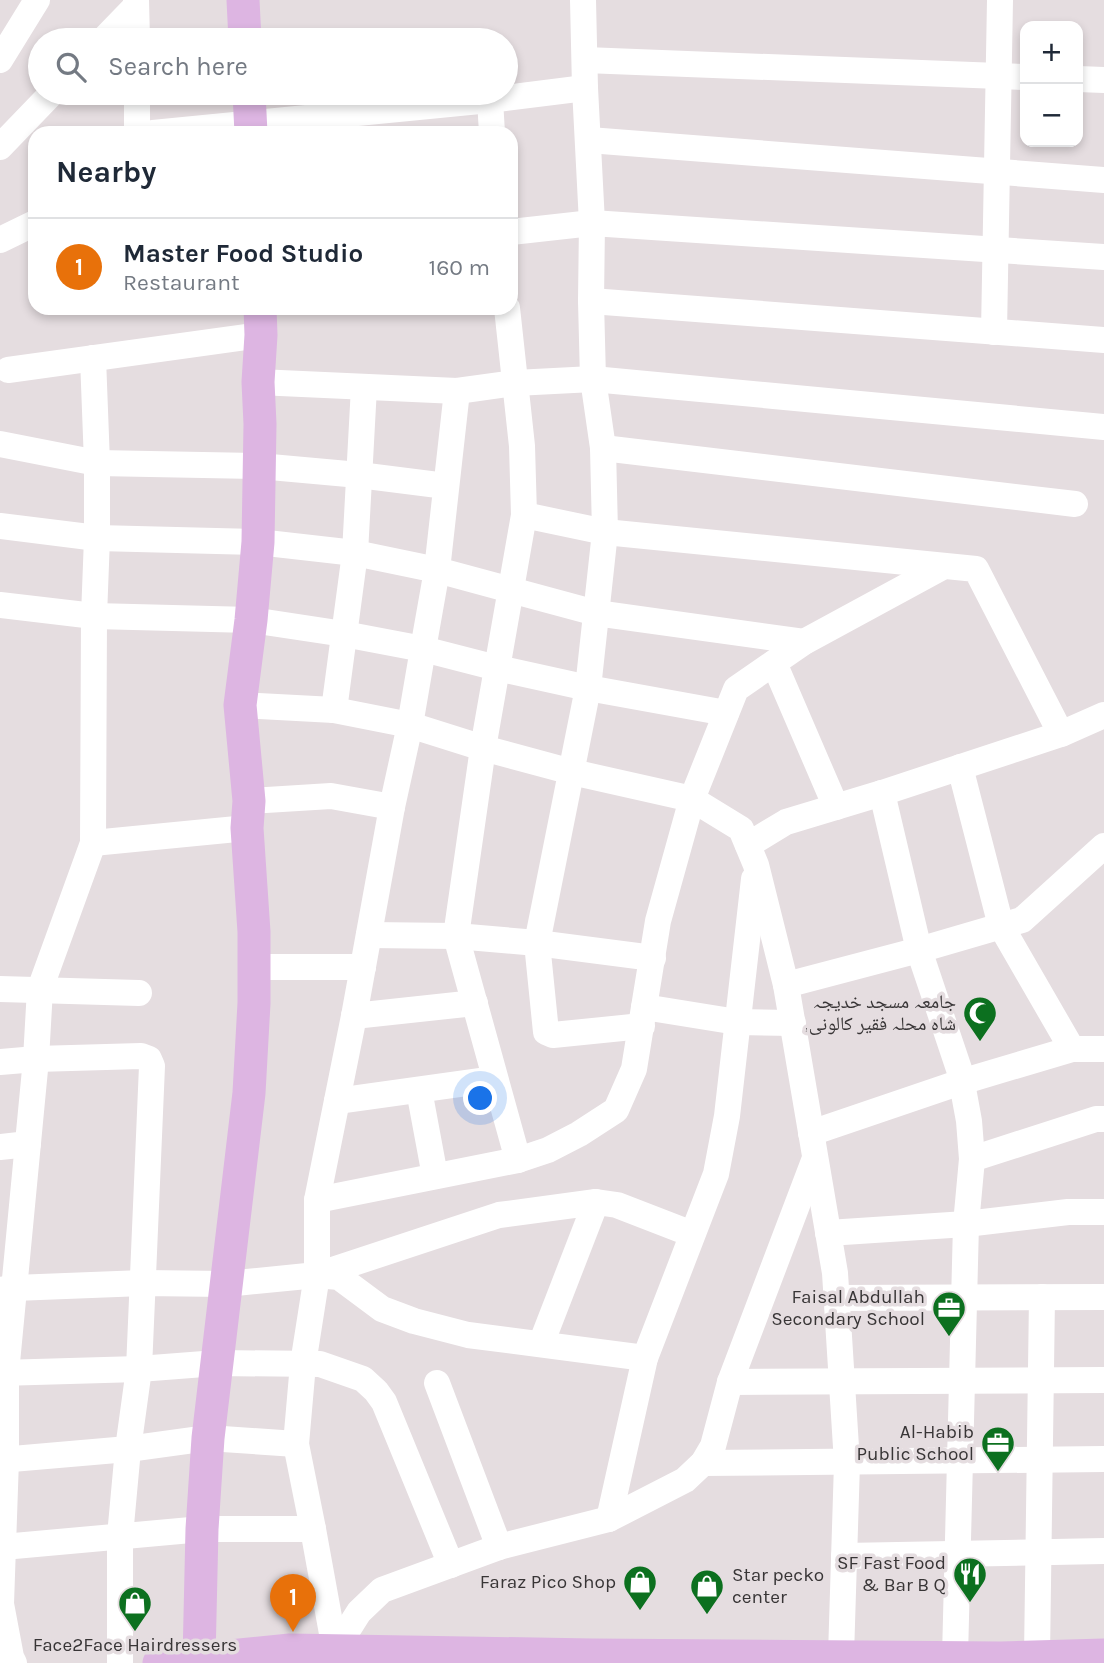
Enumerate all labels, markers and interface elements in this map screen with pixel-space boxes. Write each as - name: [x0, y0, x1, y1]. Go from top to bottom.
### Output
- map controls: [1020, 21, 1083, 147]
- button: +: [1020, 21, 1083, 84]
- search box: [28, 28, 518, 105]
- icon: search: [52, 48, 90, 86]
- text: Search here: [108, 51, 248, 82]
- button: −: [1020, 84, 1083, 147]
- text: Nearby: [56, 154, 156, 190]
- text: Master Food Studio: [123, 238, 363, 269]
- text: 1: [75, 254, 83, 281]
- text: 160 m: [429, 254, 490, 281]
- text: Restaurant: [123, 269, 240, 296]
- place label: جامعہ مسجد خدیجہ ,شاہ محلہ فقیر کالونی: [805, 991, 956, 1035]
- mosque icon: جامعہ مسجد خدیجہ ,شاہ محلہ فقیر کالونی: [961, 994, 999, 1043]
- your location: [463, 1081, 497, 1115]
- place label: Faisal Abdullah Secondary School: [771, 1286, 925, 1330]
- office icon: Faisal Abdullah Secondary School: [930, 1289, 968, 1338]
- place label: Al-Habib Public School: [857, 1421, 974, 1465]
- office icon: Al-Habib Public School: [979, 1424, 1017, 1473]
- place label: SF Fast Food & Bar B Q: [837, 1552, 946, 1596]
- restaurant icon: SF Fast Food & Bar B Q: [951, 1555, 989, 1604]
- shop icon: Faraz Pico Shop: [621, 1563, 659, 1612]
- place label: Star pecko center: [732, 1564, 824, 1608]
- shop icon: Star pecko center: [688, 1567, 726, 1616]
- place label: Faraz Pico Shop: [480, 1571, 616, 1593]
- pin: 1: [270, 1574, 316, 1632]
- shop icon: Face2Face Hairdressers: [116, 1584, 154, 1633]
- place label: Face2Face Hairdressers: [33, 1634, 237, 1656]

